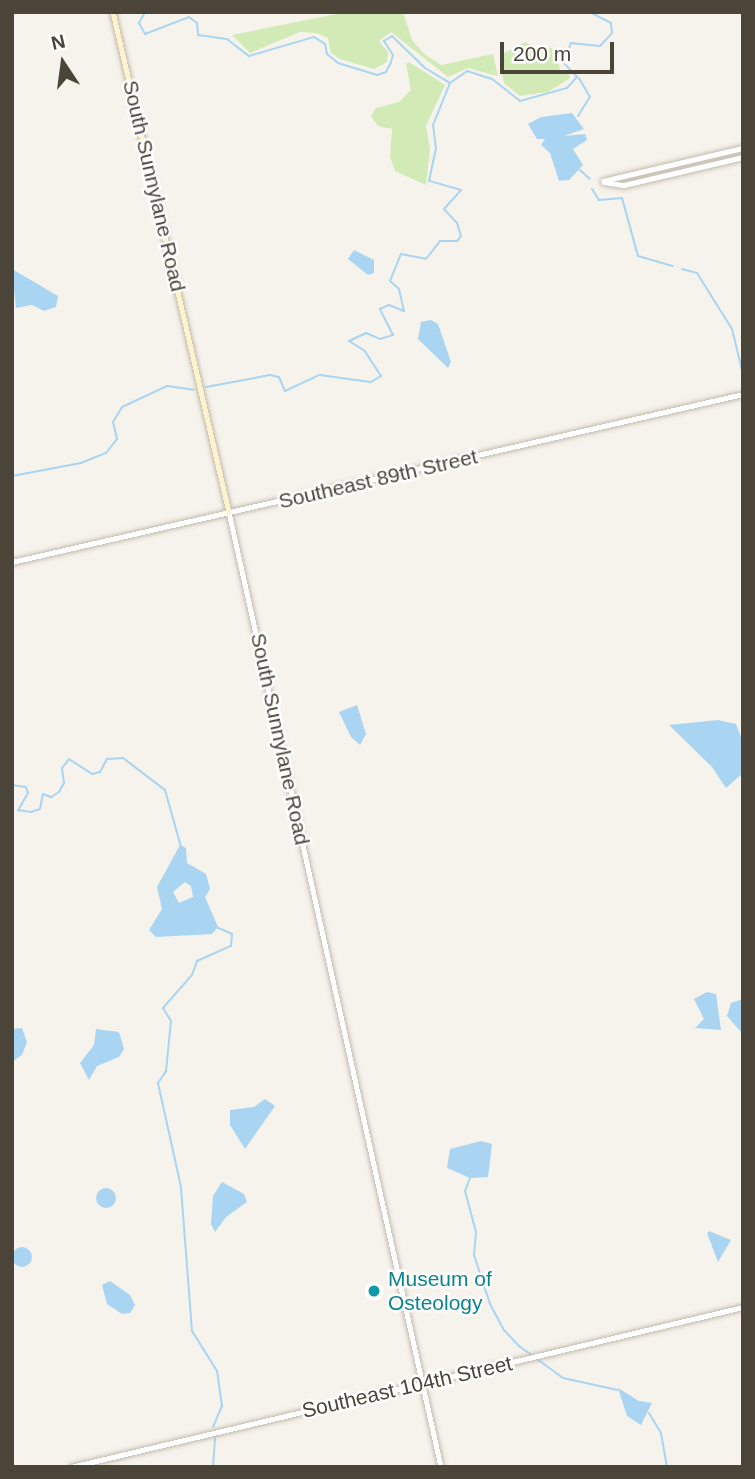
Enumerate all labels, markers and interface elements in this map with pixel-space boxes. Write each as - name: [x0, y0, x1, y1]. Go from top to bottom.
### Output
- north arrow: [28, 28, 98, 98]
- scale bar: [503, 28, 617, 72]
- text: N: [49, 30, 67, 54]
- text: 200 m: [513, 42, 571, 65]
- street label: South Sunnylane Road: [117, 78, 191, 294]
- street label: Southeast 89th Street: [276, 444, 480, 514]
- street label: South Sunnylane Road: [245, 631, 315, 847]
- place label: Museum of Osteology: [388, 1266, 492, 1316]
- marker: Museum of Osteology: [366, 1283, 382, 1299]
- street label: Southeast 104th Street: [300, 1351, 514, 1423]

